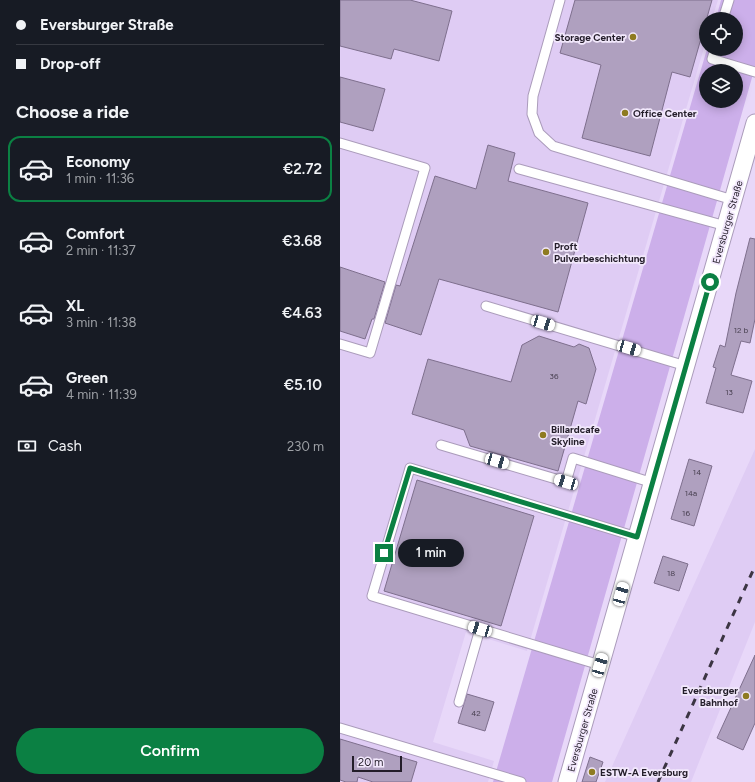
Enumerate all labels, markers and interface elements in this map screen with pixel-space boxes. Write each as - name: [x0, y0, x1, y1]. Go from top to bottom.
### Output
- map controls: [699, 12, 743, 108]
- button: locate: [699, 12, 743, 56]
- text: Eversburger Straße: [40, 16, 174, 34]
- place label: Storage Center: [554, 31, 625, 44]
- marker: Storage Center: [628, 32, 638, 42]
- text: Drop-off: [40, 55, 101, 73]
- button: layers: [699, 64, 743, 108]
- text: Choose a ride: [16, 101, 129, 123]
- place label: Office Center: [633, 107, 697, 120]
- marker: Office Center: [620, 108, 630, 118]
- icon: car: [18, 151, 54, 187]
- text: Economy: [66, 153, 131, 171]
- text: €2.72: [283, 160, 322, 178]
- text: 1 min · 11:36: [66, 171, 134, 186]
- street label: Eversburger Straße: [709, 178, 746, 265]
- icon: car: [18, 223, 54, 259]
- text: Comfort: [66, 225, 125, 243]
- text: €3.68: [282, 232, 322, 250]
- place label: Proft Pulverbeschichtung: [554, 240, 645, 265]
- text: 2 min · 11:37: [66, 243, 136, 258]
- marker: Proft Pulverbeschichtung: [541, 247, 551, 257]
- route start: [701, 273, 719, 291]
- icon: car: [18, 295, 54, 331]
- text: XL: [66, 297, 84, 315]
- text: €4.63: [282, 304, 322, 322]
- car: [530, 314, 556, 332]
- text: 3 min · 11:38: [66, 315, 136, 330]
- house number: 12 b: [734, 325, 749, 335]
- car: [616, 339, 642, 357]
- icon: car: [18, 367, 54, 403]
- text: Green: [66, 369, 108, 387]
- house number: 36: [550, 371, 559, 381]
- text: €5.10: [284, 376, 322, 394]
- text: 4 min · 11:39: [66, 387, 137, 402]
- house number: 13: [725, 387, 733, 397]
- place label: Billardcafe Skyline: [551, 423, 600, 448]
- marker: Billardcafe Skyline: [538, 430, 548, 440]
- icon: cash: [16, 435, 38, 457]
- text: Cash: [48, 437, 82, 455]
- text: 230 m: [287, 439, 324, 454]
- car: [484, 452, 510, 470]
- house number: 14: [693, 467, 701, 477]
- car: [553, 473, 579, 491]
- house number: 14a: [685, 488, 697, 498]
- house number: 16: [682, 508, 690, 518]
- callout: 1 min: [398, 539, 464, 567]
- route end: [375, 544, 393, 562]
- text: 1 min: [416, 545, 446, 560]
- house number: 18: [667, 568, 675, 578]
- car: [612, 581, 630, 607]
- car: [467, 620, 493, 638]
- car: [591, 652, 609, 678]
- place label: Eversburger Bahnhof: [682, 684, 738, 709]
- street label: Eversburger Straße: [564, 686, 601, 773]
- marker: Eversburger Bahnhof: [741, 691, 751, 701]
- house number: 42: [471, 708, 481, 718]
- button: Confirm: [16, 728, 324, 774]
- scale bar: [352, 754, 402, 773]
- text: 20 m: [358, 756, 383, 769]
- place label: ESTW-A Eversburg: [600, 766, 688, 779]
- marker: ESTW-A Eversburg: [587, 767, 597, 777]

